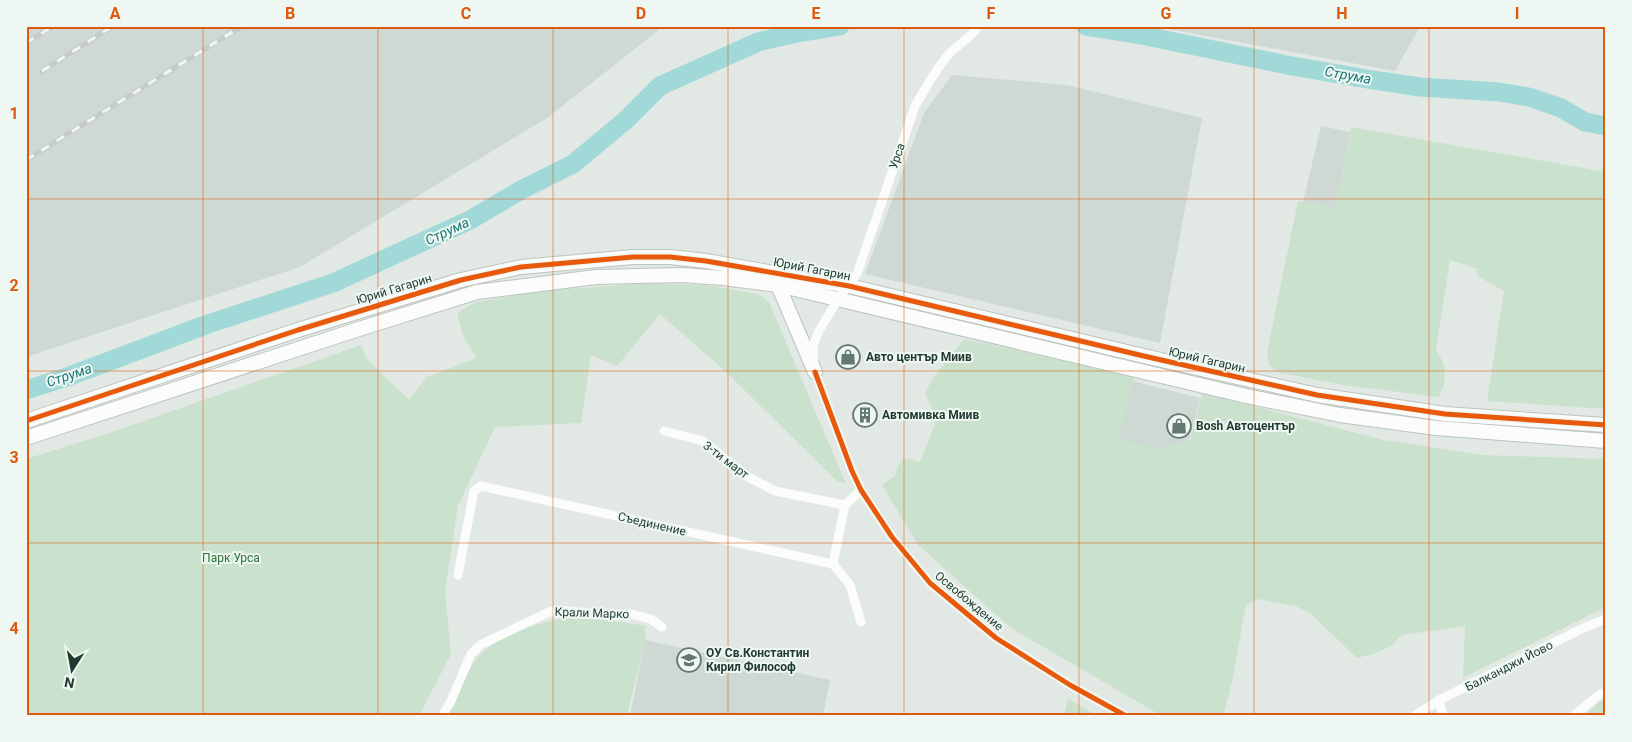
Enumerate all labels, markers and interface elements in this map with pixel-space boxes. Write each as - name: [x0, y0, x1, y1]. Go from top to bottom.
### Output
- text: A: [110, 4, 121, 23]
- text: B: [285, 4, 295, 23]
- text: C: [461, 4, 471, 23]
- text: D: [636, 4, 646, 23]
- text: E: [812, 4, 821, 23]
- text: F: [987, 4, 996, 23]
- text: G: [1161, 4, 1172, 23]
- text: H: [1336, 4, 1348, 23]
- text: I: [1515, 4, 1519, 23]
- water label: Струма: [1324, 63, 1372, 87]
- text: 1: [9, 104, 19, 123]
- street label: Урса: [886, 141, 908, 171]
- water label: Струма: [422, 214, 472, 248]
- street label: Юрий Гагарин: [772, 255, 852, 283]
- street label: Юрий Гагарин: [354, 271, 434, 307]
- text: 2: [9, 276, 19, 295]
- shop icon: Авто център Миив: [835, 344, 861, 370]
- street label: Юрий Гагарин: [1167, 344, 1247, 376]
- place label: Авто център Миив: [866, 350, 972, 364]
- water label: Струма: [44, 360, 94, 390]
- building icon: Автомивка Миив: [852, 402, 878, 428]
- place label: Автомивка Миив: [882, 408, 979, 422]
- shop icon: Bosh Автоцентър: [1166, 413, 1192, 439]
- place label: Bosh Автоцентър: [1196, 419, 1295, 433]
- street label: 3-ти март: [701, 438, 752, 482]
- text: 3: [9, 448, 19, 467]
- street label: Съединение: [617, 509, 687, 539]
- park label: Парк Урса: [202, 551, 260, 565]
- street label: Освобождение: [932, 568, 1006, 634]
- street label: Крали Марко: [554, 605, 630, 621]
- text: 4: [9, 619, 19, 638]
- street label: Балканджи Йово: [1462, 637, 1555, 694]
- north arrow: [48, 644, 98, 694]
- place label: ОУ Св.Константин Кирил Философ: [706, 646, 810, 674]
- school or university icon: ОУ Св.Константин Кирил Философ: [676, 647, 702, 673]
- text: N: [63, 674, 76, 692]

